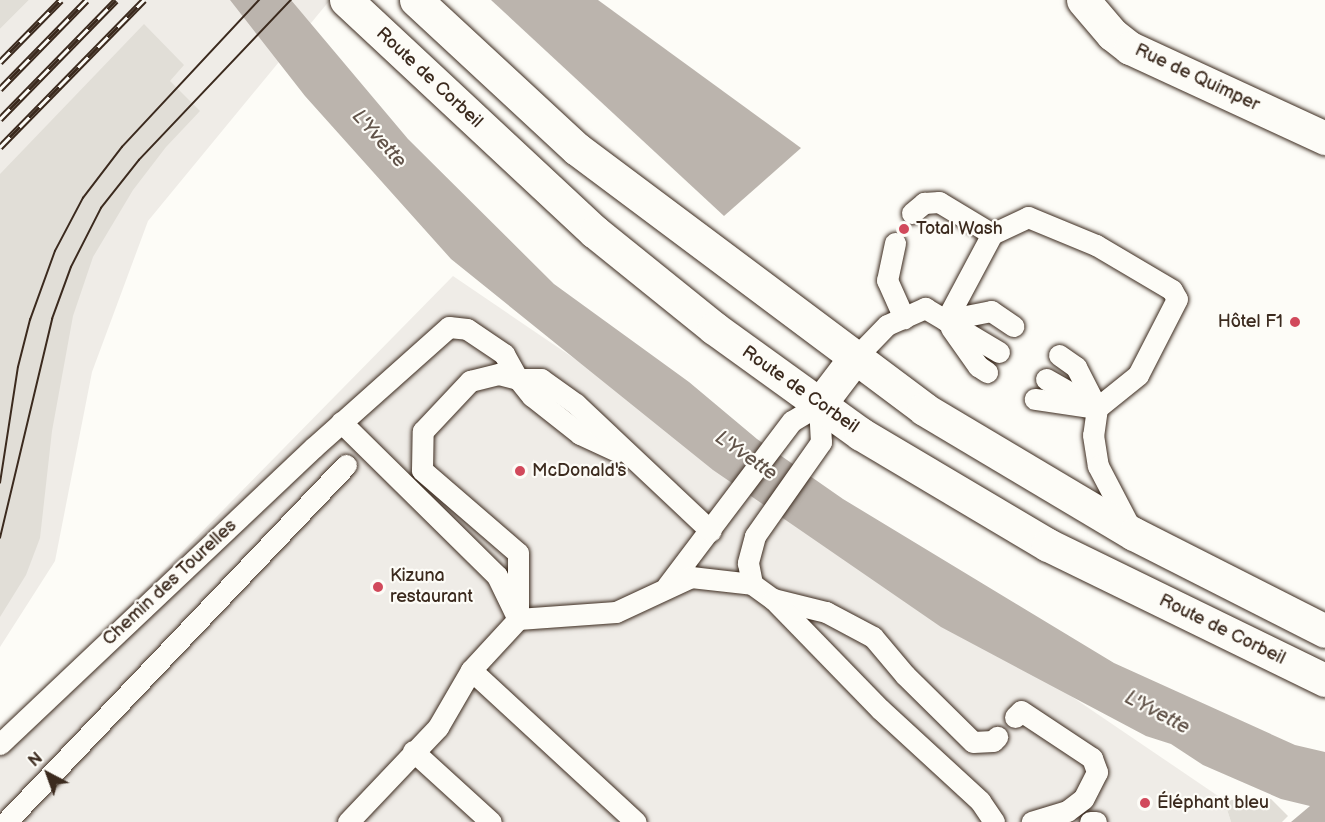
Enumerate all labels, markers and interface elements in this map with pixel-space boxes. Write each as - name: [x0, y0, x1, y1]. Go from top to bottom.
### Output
- street label: Route de Corbeil: [371, 23, 487, 133]
- street label: Rue de Quimper: [1131, 40, 1263, 116]
- water label: L'Yvette: [347, 105, 411, 173]
- place label: Total Wash: [916, 218, 1003, 240]
- marker: Total Wash: [897, 222, 911, 236]
- place label: Hôtel F1: [1218, 311, 1283, 333]
- marker: Hôtel F1: [1288, 315, 1302, 329]
- street label: Route de Corbeil: [737, 342, 863, 438]
- water label: L'Yvette: [710, 426, 782, 486]
- place label: McDonald's: [532, 460, 626, 482]
- marker: McDonald's: [513, 464, 527, 478]
- street label: Chemin des Tourelles: [98, 515, 242, 651]
- place label: Kizuna restaurant: [390, 566, 473, 608]
- marker: Kizuna restaurant: [371, 580, 385, 594]
- street label: Route de Corbeil: [1155, 590, 1289, 670]
- water label: L'Yvette: [1120, 686, 1194, 740]
- north arrow: [18, 744, 78, 804]
- text: N: [25, 749, 47, 771]
- place label: Éléphant bleu: [1157, 792, 1269, 814]
- marker: Éléphant bleu: [1138, 796, 1152, 810]

